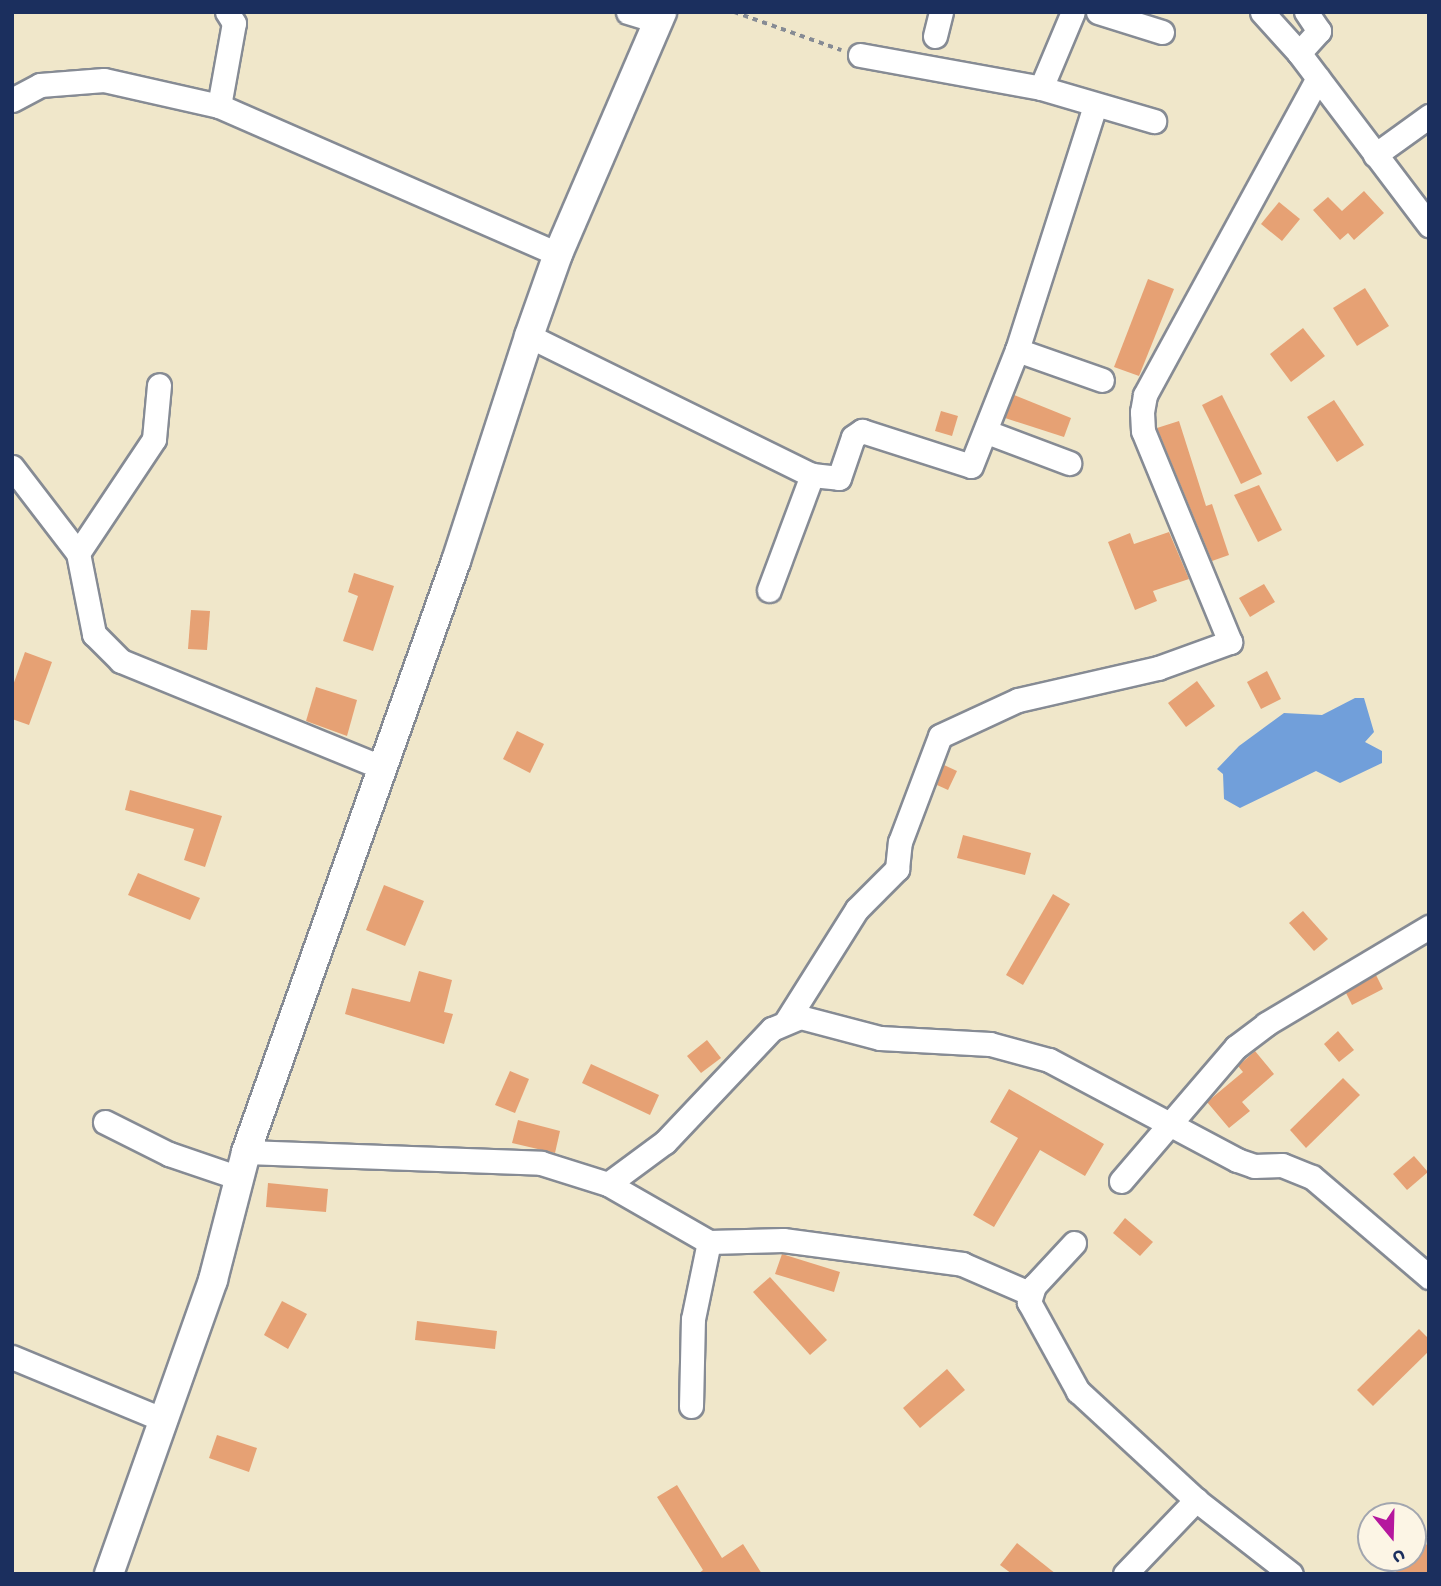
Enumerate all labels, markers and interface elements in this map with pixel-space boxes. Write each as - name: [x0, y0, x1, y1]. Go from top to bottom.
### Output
- north arrow: [1357, 1502, 1427, 1572]
- text: U: [1389, 1543, 1407, 1568]

